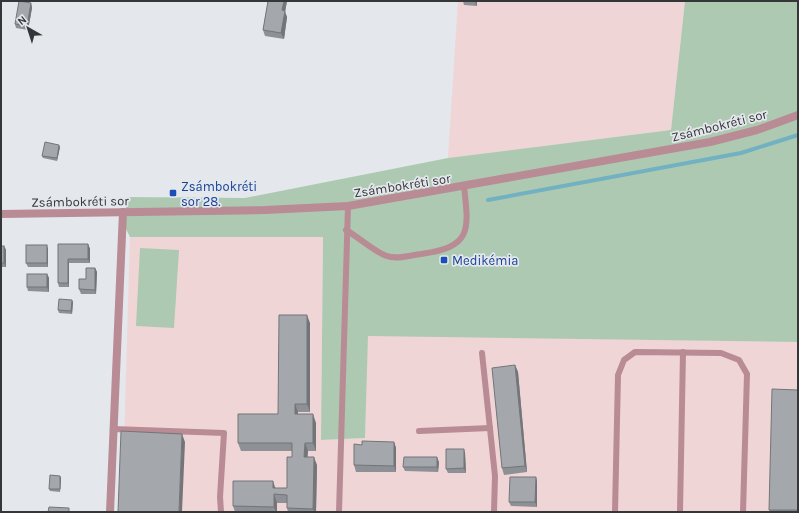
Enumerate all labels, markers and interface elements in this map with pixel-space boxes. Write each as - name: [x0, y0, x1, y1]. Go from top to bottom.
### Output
- north arrow: [8, 8, 48, 48]
- text: N: [15, 13, 29, 28]
- street label: Zsámbokréti sor: [670, 106, 769, 145]
- street label: Zsámbokréti sor: [353, 170, 452, 201]
- place label: Zsámbokréti sor 28.: [181, 179, 257, 209]
- marker: Zsámbokréti sor 28.: [168, 188, 178, 198]
- street label: Zsámbokréti sor: [31, 193, 129, 210]
- place label: Medikémia: [452, 253, 518, 268]
- marker: Medikémia: [439, 255, 449, 265]

